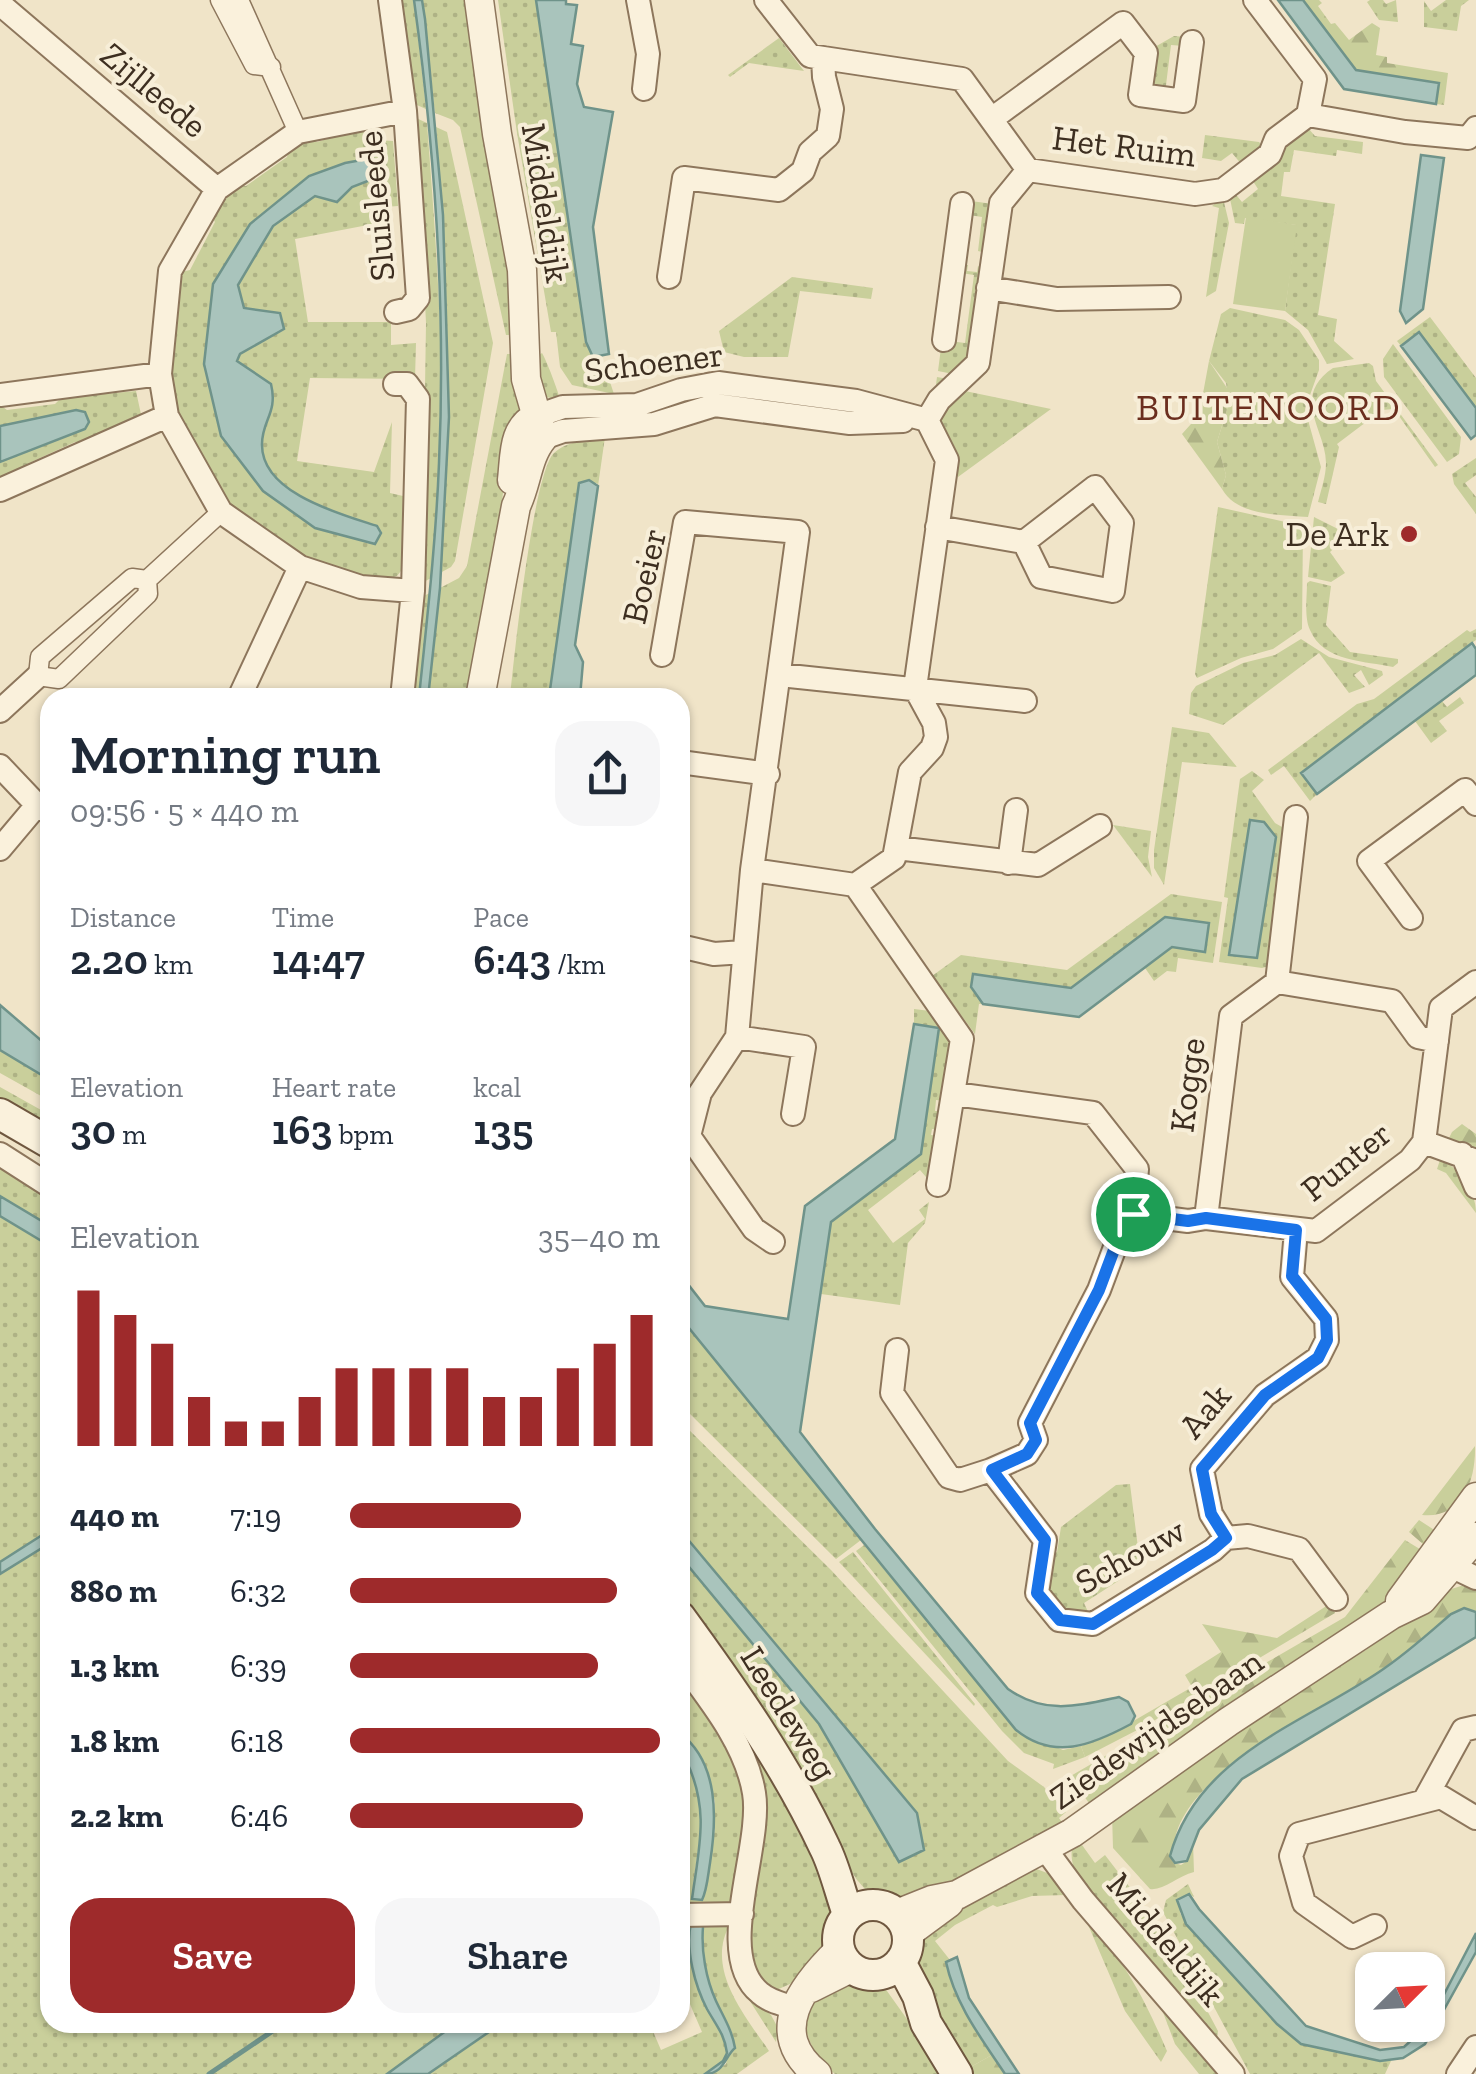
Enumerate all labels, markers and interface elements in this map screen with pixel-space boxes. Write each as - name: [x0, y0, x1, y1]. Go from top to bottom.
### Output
- street label: Zijlleede: [92, 33, 216, 147]
- street label: Het Ruim: [1050, 116, 1198, 176]
- street label: Middeldijk: [513, 120, 579, 286]
- street label: Sluisleede: [349, 129, 403, 283]
- street label: Schoener: [582, 333, 726, 391]
- district label: BUITENOORD: [1136, 384, 1402, 430]
- place label: De Ark: [1286, 513, 1389, 555]
- marker: De Ark: [1398, 523, 1420, 545]
- street label: Boeier: [613, 524, 675, 628]
- text: Morning run: [70, 721, 381, 787]
- button: share: [555, 721, 660, 826]
- text: 09:56 · 5 × 440 m: [70, 792, 299, 830]
- text: Distance: [70, 901, 176, 934]
- text: Time: [272, 901, 334, 934]
- text: Pace: [473, 901, 529, 934]
- text: 2.20: [70, 934, 148, 985]
- text: 14:47: [272, 934, 365, 985]
- text: 6:43: [473, 934, 551, 985]
- text: km: [148, 948, 193, 981]
- text: /km: [551, 948, 605, 981]
- street label: Kogge: [1160, 1036, 1214, 1134]
- text: Elevation: [70, 1071, 183, 1104]
- text: Heart rate: [272, 1071, 396, 1104]
- text: kcal: [473, 1071, 521, 1104]
- text: 30: [70, 1104, 116, 1155]
- text: 163: [272, 1104, 332, 1155]
- text: 135: [473, 1104, 533, 1155]
- street label: Punter: [1292, 1112, 1400, 1210]
- text: m: [116, 1118, 146, 1151]
- text: bpm: [332, 1118, 393, 1151]
- pin: [1091, 1172, 1176, 1257]
- icon: arrive: [1106, 1187, 1161, 1242]
- text: Elevation: [70, 1218, 199, 1256]
- text: 35–40 m: [538, 1218, 660, 1256]
- street label: Aak: [1170, 1375, 1240, 1447]
- text: 440 m: [70, 1497, 159, 1535]
- text: 7:19: [230, 1497, 282, 1535]
- street label: Schouw: [1068, 1509, 1192, 1603]
- text: 880 m: [70, 1572, 157, 1610]
- text: 6:32: [230, 1572, 286, 1610]
- street label: Leedeweg: [732, 1639, 846, 1787]
- street label: Ziedewijdsebaan: [1041, 1640, 1271, 1818]
- text: 1.3 km: [70, 1647, 159, 1685]
- text: 6:39: [230, 1647, 287, 1685]
- text: 1.8 km: [70, 1722, 159, 1760]
- text: 6:18: [230, 1722, 284, 1760]
- text: 2.2 km: [70, 1797, 163, 1835]
- text: 6:46: [230, 1797, 288, 1835]
- street label: Middeldijk: [1098, 1864, 1234, 2014]
- button: Save: [70, 1898, 355, 2013]
- button: Share: [375, 1898, 660, 2013]
- north arrow: [1355, 1952, 1445, 2042]
- map controls: [1355, 1952, 1445, 2042]

